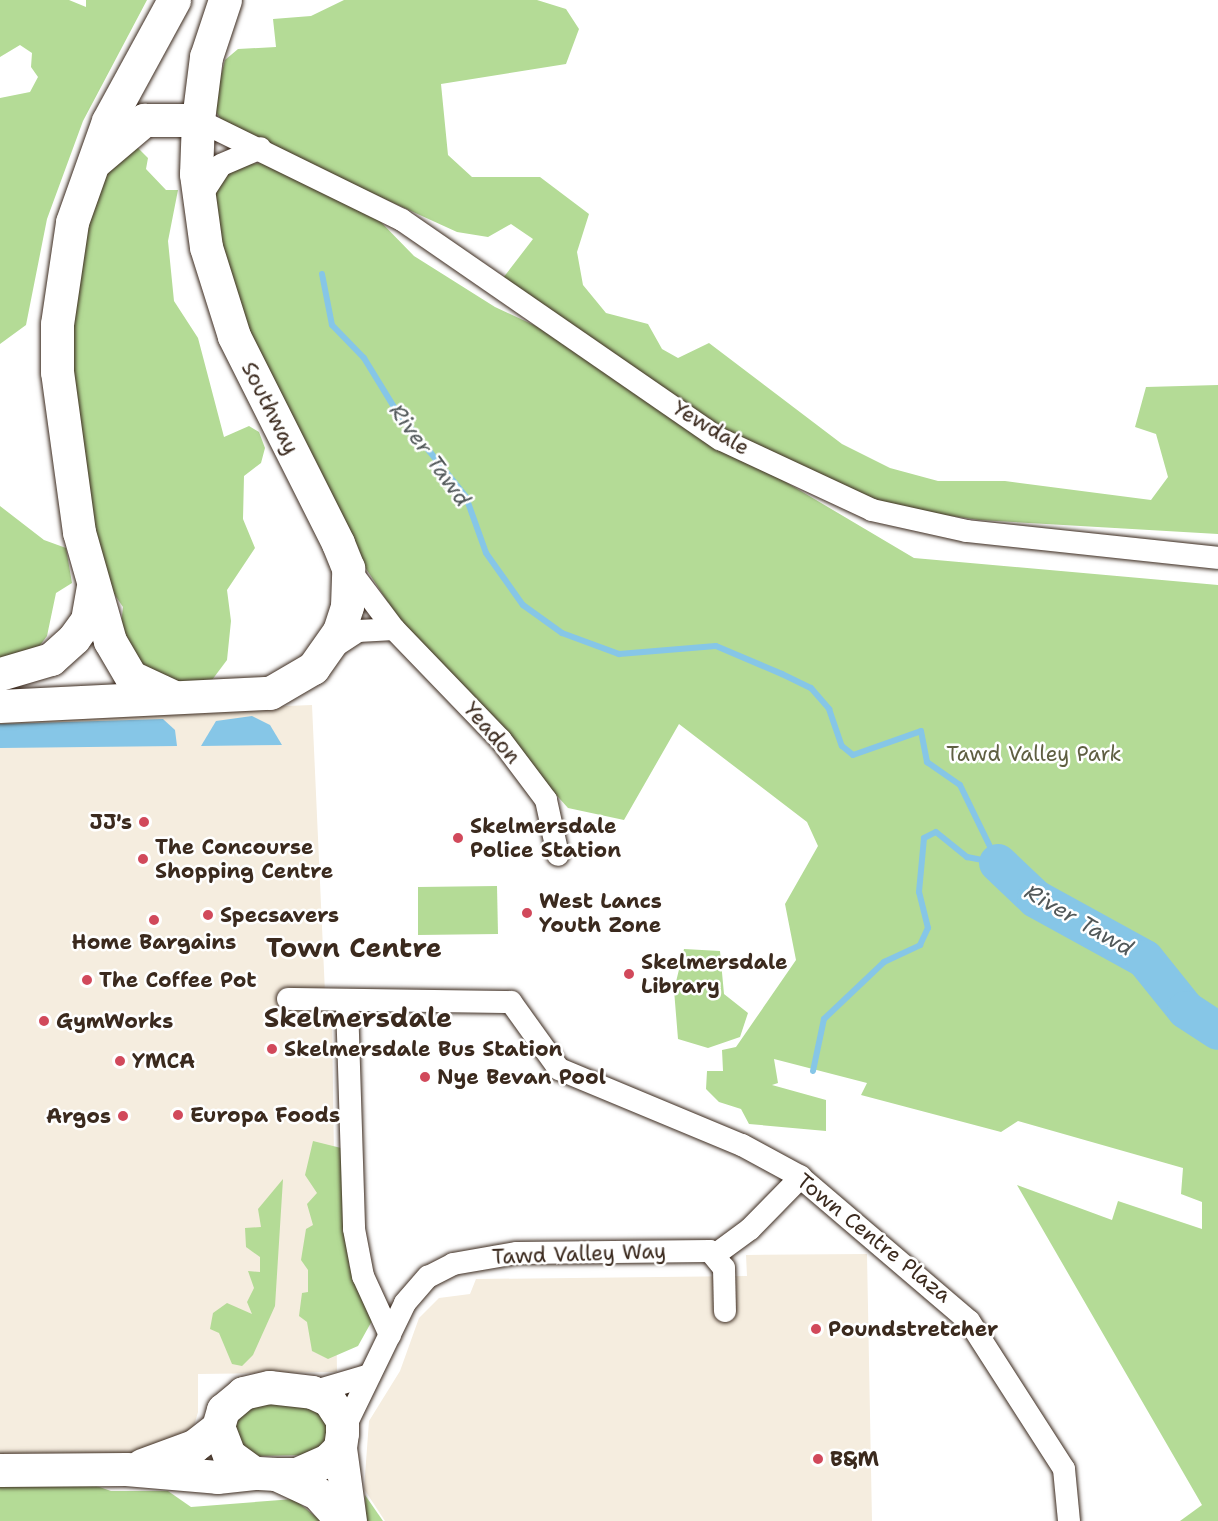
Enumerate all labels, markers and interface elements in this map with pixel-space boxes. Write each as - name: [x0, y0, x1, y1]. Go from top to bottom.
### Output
- street label: Southway: [236, 358, 304, 458]
- street label: Yewdale: [668, 395, 754, 461]
- water label: River Tawd: [384, 398, 476, 512]
- street label: Yeadon: [458, 697, 526, 769]
- park label: Tawd Valley Park: [946, 741, 1122, 767]
- place label: JJ's: [90, 809, 132, 835]
- place label: Skelmersdale Police Station: [470, 813, 621, 863]
- marker: JJ's: [137, 815, 151, 829]
- marker: Skelmersdale Police Station: [451, 831, 465, 845]
- place label: The Concourse Shopping Centre: [155, 834, 333, 884]
- marker: The Concourse Shopping Centre: [136, 852, 150, 866]
- water label: River Tawd: [1020, 878, 1138, 962]
- place label: West Lancs Youth Zone: [539, 888, 662, 938]
- place label: Specsavers: [220, 902, 339, 928]
- marker: West Lancs Youth Zone: [520, 906, 534, 920]
- marker: Specsavers: [201, 908, 215, 922]
- marker: Home Bargains: [147, 913, 161, 927]
- place label: Home Bargains: [72, 929, 236, 955]
- district label: Town Centre: [266, 932, 442, 964]
- place label: Skelmersdale Library: [641, 949, 788, 999]
- place label: The Coffee Pot: [99, 967, 257, 993]
- marker: Skelmersdale Library: [622, 967, 636, 981]
- marker: The Coffee Pot: [80, 973, 94, 987]
- district label: Skelmersdale: [264, 1002, 452, 1034]
- place label: GymWorks: [56, 1008, 173, 1034]
- marker: GymWorks: [37, 1014, 51, 1028]
- place label: Skelmersdale Bus Station: [284, 1036, 563, 1062]
- marker: Skelmersdale Bus Station: [265, 1042, 279, 1056]
- place label: YMCA: [132, 1048, 195, 1074]
- marker: YMCA: [113, 1054, 127, 1068]
- place label: Nye Bevan Pool: [437, 1064, 606, 1090]
- marker: Nye Bevan Pool: [418, 1070, 432, 1084]
- place label: Europa Foods: [190, 1102, 340, 1128]
- place label: Argos: [46, 1103, 111, 1129]
- marker: Europa Foods: [171, 1108, 185, 1122]
- marker: Argos: [116, 1109, 130, 1123]
- street label: Town Centre Plaza: [792, 1168, 956, 1308]
- street label: Tawd Valley Way: [491, 1238, 667, 1270]
- place label: Poundstretcher: [828, 1316, 998, 1342]
- marker: Poundstretcher: [809, 1322, 823, 1336]
- place label: B&M: [830, 1446, 879, 1472]
- marker: B&M: [811, 1452, 825, 1466]

